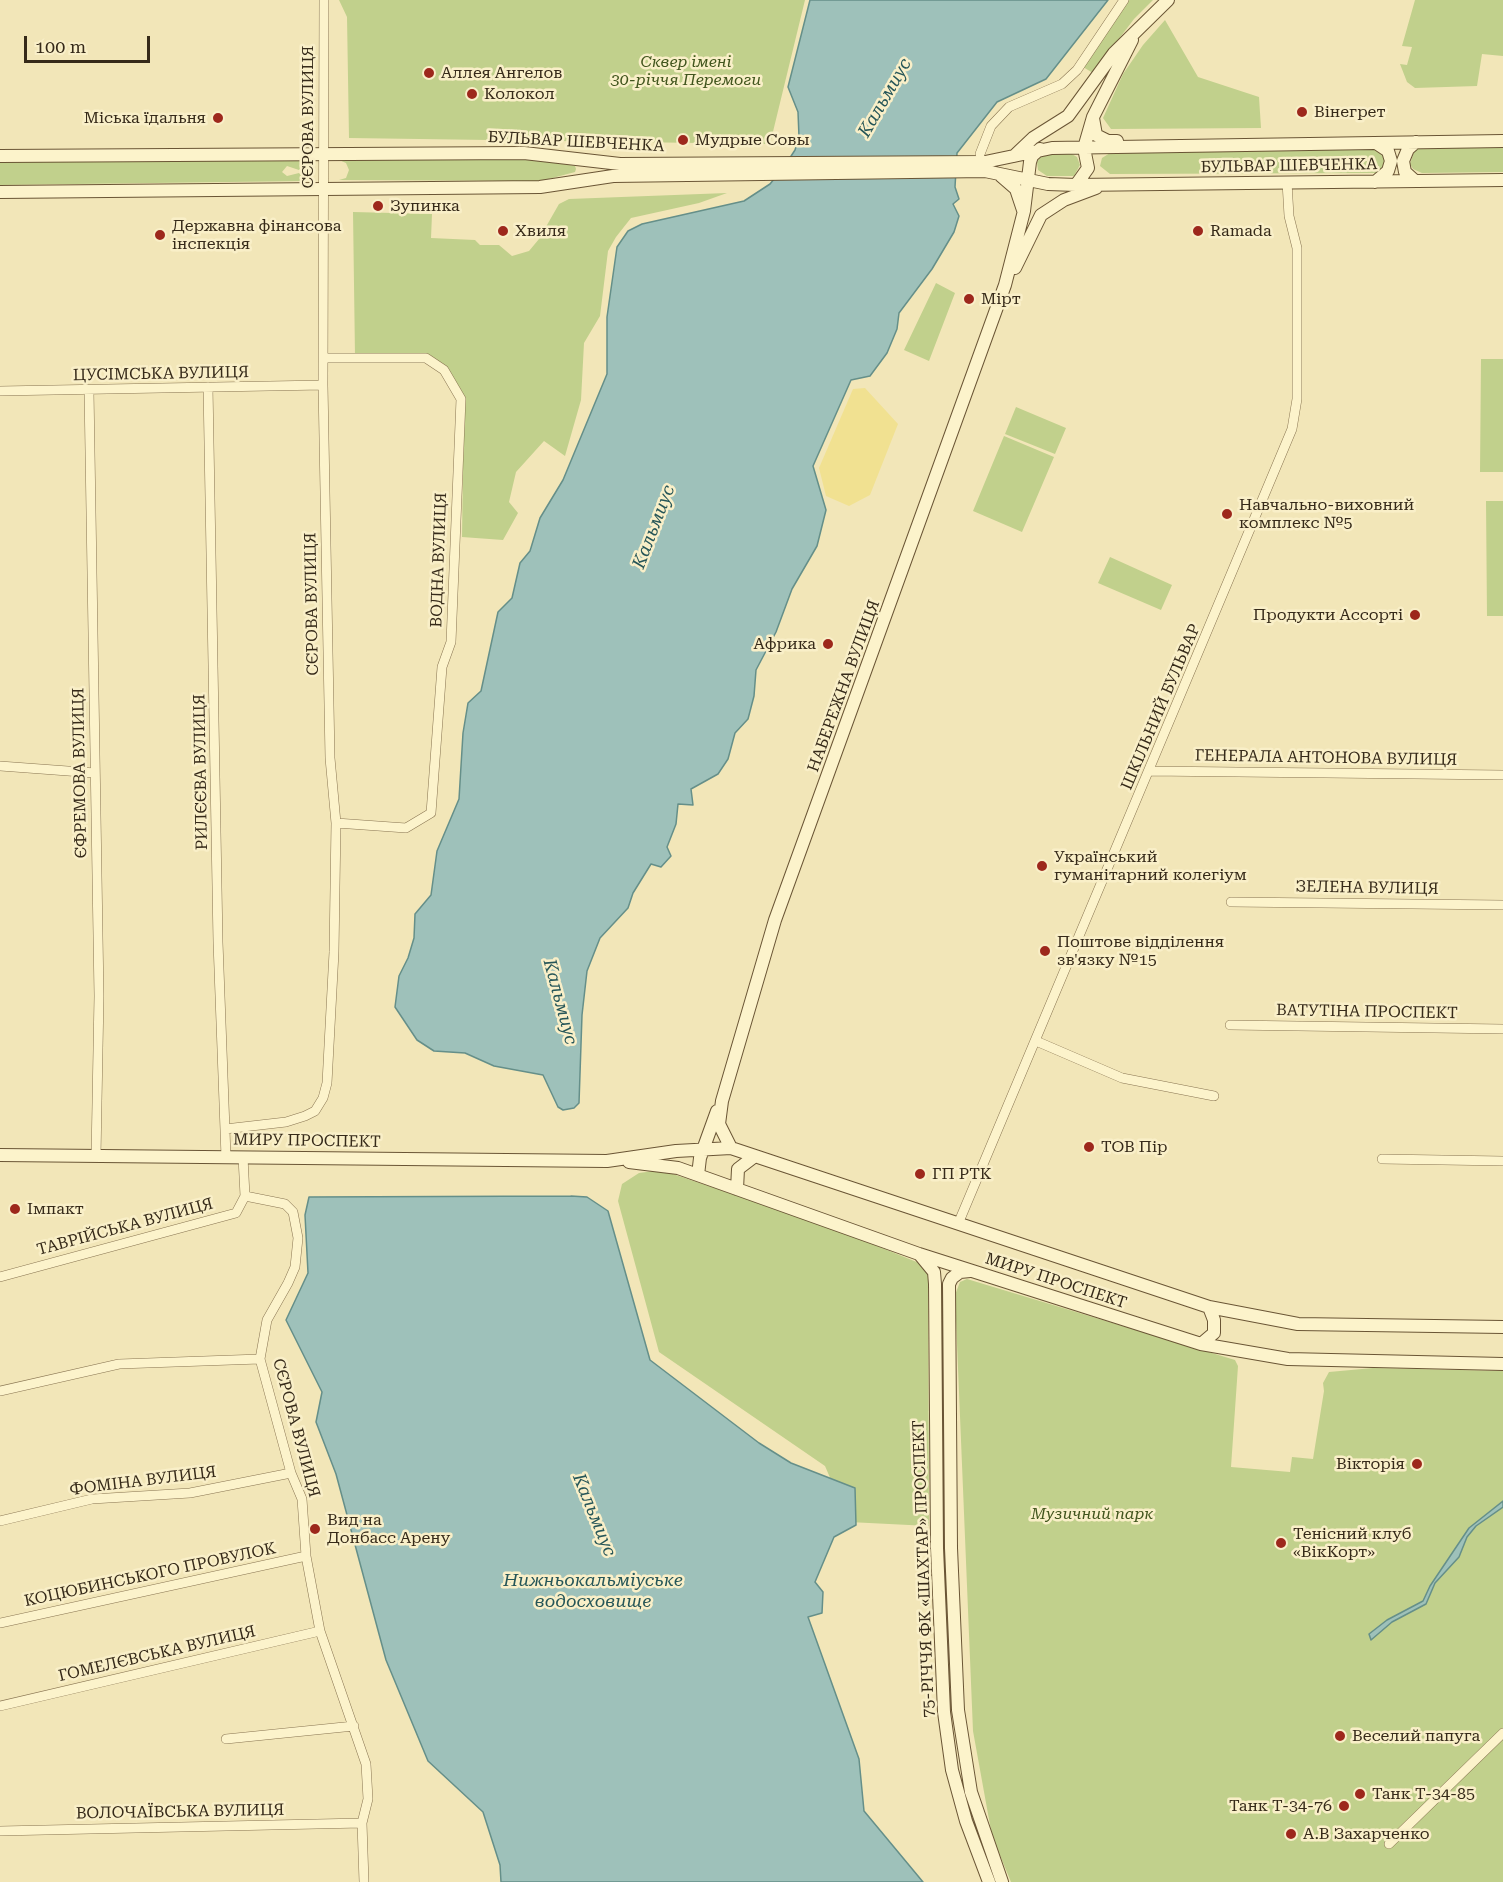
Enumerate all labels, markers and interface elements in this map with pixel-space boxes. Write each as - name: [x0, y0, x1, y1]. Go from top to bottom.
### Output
- scale bar: [27, 24, 153, 62]
- text: 100 m: [35, 36, 86, 57]
- street label: СЄРОВА ВУЛИЦЯ: [298, 46, 318, 188]
- park label: Сквер імені 30-річчя Перемоги: [611, 52, 761, 90]
- water label: Кальмиус: [854, 55, 916, 141]
- place label: Аллея Ангелов: [441, 63, 562, 83]
- marker: Аллея Ангелов: [422, 66, 436, 80]
- place label: Колокол: [484, 84, 555, 104]
- marker: Колокол: [465, 87, 479, 101]
- place label: Вінегрет: [1314, 102, 1385, 122]
- marker: Вінегрет: [1295, 105, 1309, 119]
- place label: Міська їдальня: [84, 108, 206, 128]
- marker: Міська їдальня: [211, 111, 225, 125]
- street label: БУЛЬВАР ШЕВЧЕНКА: [487, 128, 665, 156]
- place label: Мудрые Совы: [695, 130, 810, 150]
- marker: Мудрые Совы: [676, 133, 690, 147]
- street label: БУЛЬВАР ШЕВЧЕНКА: [1200, 155, 1378, 177]
- place label: Зупинка: [390, 196, 460, 216]
- marker: Зупинка: [371, 199, 385, 213]
- place label: Державна фінансова інспекція: [172, 216, 342, 254]
- place label: Хвиля: [515, 221, 566, 241]
- place label: Ramada: [1210, 221, 1272, 241]
- marker: Хвиля: [496, 224, 510, 238]
- marker: Ramada: [1191, 224, 1205, 238]
- marker: Державна фінансова інспекція: [153, 228, 167, 242]
- place label: Мірт: [981, 289, 1021, 309]
- marker: Мірт: [962, 292, 976, 306]
- street label: ЦУСІМСЬКА ВУЛИЦЯ: [73, 363, 249, 385]
- water label: Кальмиус: [628, 482, 680, 572]
- street label: ВОДНА ВУЛИЦЯ: [427, 492, 451, 628]
- place label: Навчально-виховний комплекс №5: [1239, 495, 1414, 533]
- marker: Навчально-виховний комплекс №5: [1220, 507, 1234, 521]
- street label: СЄРОВА ВУЛИЦЯ: [301, 532, 323, 676]
- street label: НАБЕРЕЖНА ВУЛИЦЯ: [804, 597, 884, 775]
- place label: Продукти Ассорті: [1253, 605, 1403, 625]
- marker: Продукти Ассорті: [1408, 608, 1422, 622]
- street label: ШКІЛЬНИЙ БУЛЬВАР: [1117, 621, 1205, 793]
- place label: Африка: [753, 634, 816, 654]
- marker: Африка: [821, 637, 835, 651]
- street label: ЄФРЕМОВА ВУЛИЦЯ: [69, 688, 91, 858]
- street label: РИЛЄЄВА ВУЛИЦЯ: [190, 694, 212, 850]
- street label: ГЕНЕРАЛА АНТОНОВА ВУЛИЦЯ: [1195, 746, 1457, 770]
- place label: Український гуманітарний колегіум: [1054, 847, 1247, 885]
- marker: Український гуманітарний колегіум: [1035, 859, 1049, 873]
- street label: ЗЕЛЕНА ВУЛИЦЯ: [1295, 877, 1439, 899]
- place label: Поштове відділення зв'язку №15: [1057, 932, 1224, 970]
- marker: Поштове відділення зв'язку №15: [1038, 944, 1052, 958]
- water label: Кальмиус: [538, 957, 582, 1047]
- street label: ВАТУТІНА ПРОСПЕКТ: [1276, 1001, 1458, 1023]
- street label: МИРУ ПРОСПЕКТ: [233, 1130, 381, 1152]
- place label: ТОВ Пір: [1101, 1137, 1168, 1157]
- marker: ТОВ Пір: [1082, 1140, 1096, 1154]
- place label: ГП РТК: [932, 1164, 992, 1184]
- marker: ГП РТК: [913, 1167, 927, 1181]
- street label: ТАВРІЙСЬКА ВУЛИЦЯ: [35, 1194, 215, 1260]
- place label: Iмпакт: [27, 1199, 84, 1219]
- marker: Iмпакт: [8, 1202, 22, 1216]
- street label: МИРУ ПРОСПЕКТ: [983, 1249, 1129, 1313]
- street label: СЄРОВА ВУЛИЦЯ: [268, 1356, 324, 1500]
- street label: 75-РІЧЧЯ ФК «ШАХТАР» ПРОСПЕКТ: [909, 1420, 939, 1718]
- place label: Вікторія: [1336, 1454, 1405, 1474]
- marker: Вікторія: [1410, 1457, 1424, 1471]
- street label: ФОМІНА ВУЛИЦЯ: [69, 1462, 217, 1500]
- water label: Кальмиус: [568, 1470, 620, 1560]
- park label: Музичний парк: [1031, 1504, 1153, 1524]
- place label: Вид на Донбасс Арену: [327, 1510, 450, 1548]
- marker: Вид на Донбасс Арену: [308, 1522, 322, 1536]
- place label: Тенісний клуб «ВікКорт»: [1293, 1524, 1411, 1562]
- marker: Тенісний клуб «ВікКорт»: [1274, 1536, 1288, 1550]
- street label: КОЦЮБИНСЬКОГО ПРОВУЛОК: [22, 1539, 278, 1611]
- water label: Нижньокальміуське водосховище: [503, 1570, 683, 1612]
- street label: ГОМЕЛЄВСЬКА ВУЛИЦЯ: [56, 1622, 258, 1686]
- place label: Веселий папуга: [1352, 1726, 1480, 1746]
- marker: Веселий папуга: [1333, 1729, 1347, 1743]
- place label: Танк Т-34-85: [1372, 1784, 1475, 1804]
- marker: Танк Т-34-85: [1353, 1787, 1367, 1801]
- place label: Танк Т-34-76: [1229, 1796, 1332, 1816]
- marker: Танк Т-34-76: [1337, 1799, 1351, 1813]
- street label: ВОЛОЧАЇВСЬКА ВУЛИЦЯ: [76, 1801, 284, 1823]
- place label: А.В Захарченко: [1303, 1824, 1430, 1844]
- marker: А.В Захарченко: [1284, 1827, 1298, 1841]

